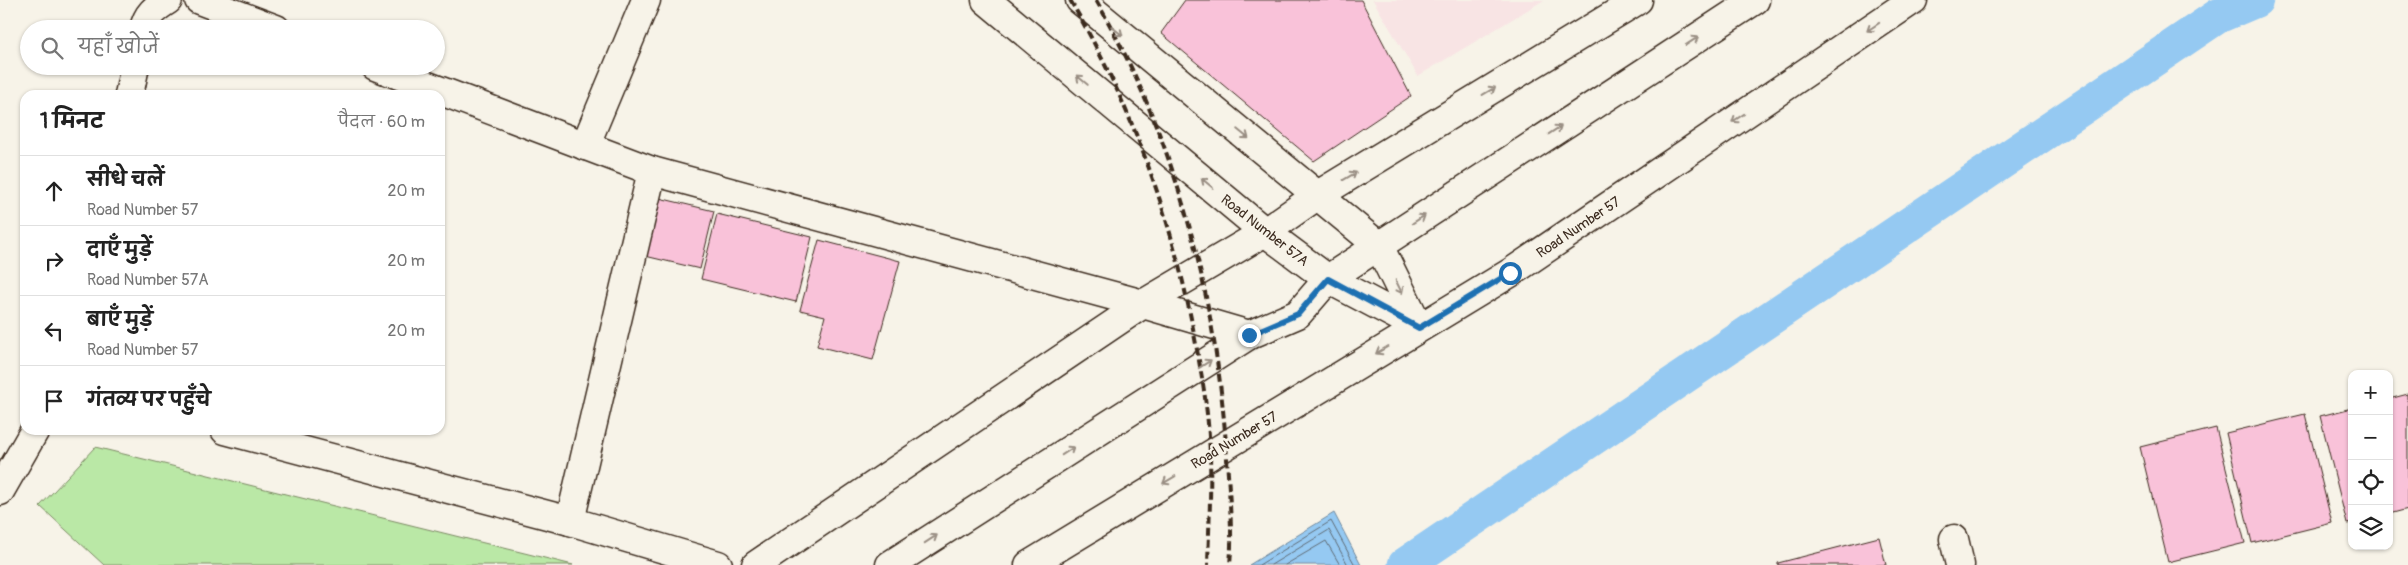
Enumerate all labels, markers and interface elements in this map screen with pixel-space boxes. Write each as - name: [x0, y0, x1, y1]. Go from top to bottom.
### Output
- search box: [20, 20, 445, 75]
- one-way arrow: [1866, 22, 1880, 32]
- one-way arrow: [1111, 25, 1124, 36]
- icon: search: [38, 34, 66, 62]
- text: यहाँ खोजें: [78, 35, 159, 59]
- one-way arrow: [1684, 36, 1698, 46]
- one-way arrow: [1076, 74, 1089, 85]
- one-way arrow: [1481, 86, 1495, 96]
- text: 1 मिनट: [40, 108, 104, 135]
- text: पैदल · 60 m: [338, 112, 425, 132]
- one-way arrow: [1731, 113, 1745, 123]
- one-way arrow: [1548, 125, 1562, 135]
- one-way arrow: [1236, 128, 1249, 139]
- text: सीधे चलें: [87, 168, 164, 192]
- one-way arrow: [1342, 170, 1356, 180]
- icon: ahead: [40, 177, 68, 205]
- one-way arrow: [1201, 178, 1214, 189]
- text: 20 m: [387, 181, 425, 201]
- street label: Road Number 57A: [1218, 191, 1312, 270]
- street label: Road Number 57: [1533, 193, 1624, 262]
- text: Road Number 57: [87, 200, 198, 220]
- one-way arrow: [1412, 214, 1426, 224]
- text: दाएँ मुड़ें: [87, 238, 152, 262]
- icon: right: [40, 247, 68, 275]
- text: 20 m: [387, 251, 425, 271]
- route start: [1499, 262, 1522, 285]
- text: Road Number 57A: [87, 270, 209, 290]
- one-way arrow: [1394, 279, 1404, 294]
- text: बाएँ मुड़ें: [87, 308, 153, 332]
- icon: left: [40, 317, 68, 345]
- text: 20 m: [387, 321, 425, 341]
- route end: [1238, 324, 1261, 347]
- text: Road Number 57: [87, 340, 198, 360]
- one-way arrow: [1376, 345, 1390, 355]
- one-way arrow: [1197, 358, 1211, 368]
- map controls: [2348, 370, 2393, 550]
- button: +: [2348, 370, 2393, 415]
- icon: arrive: [40, 387, 68, 415]
- text: गंतव्य पर पहुँचे: [87, 388, 211, 412]
- street label: Road Number 57: [1188, 408, 1281, 473]
- button: −: [2348, 415, 2393, 460]
- one-way arrow: [1061, 446, 1075, 456]
- button: locate: [2348, 460, 2393, 505]
- one-way arrow: [1162, 475, 1176, 485]
- button: layers: [2348, 505, 2393, 550]
- one-way arrow: [924, 533, 938, 544]

